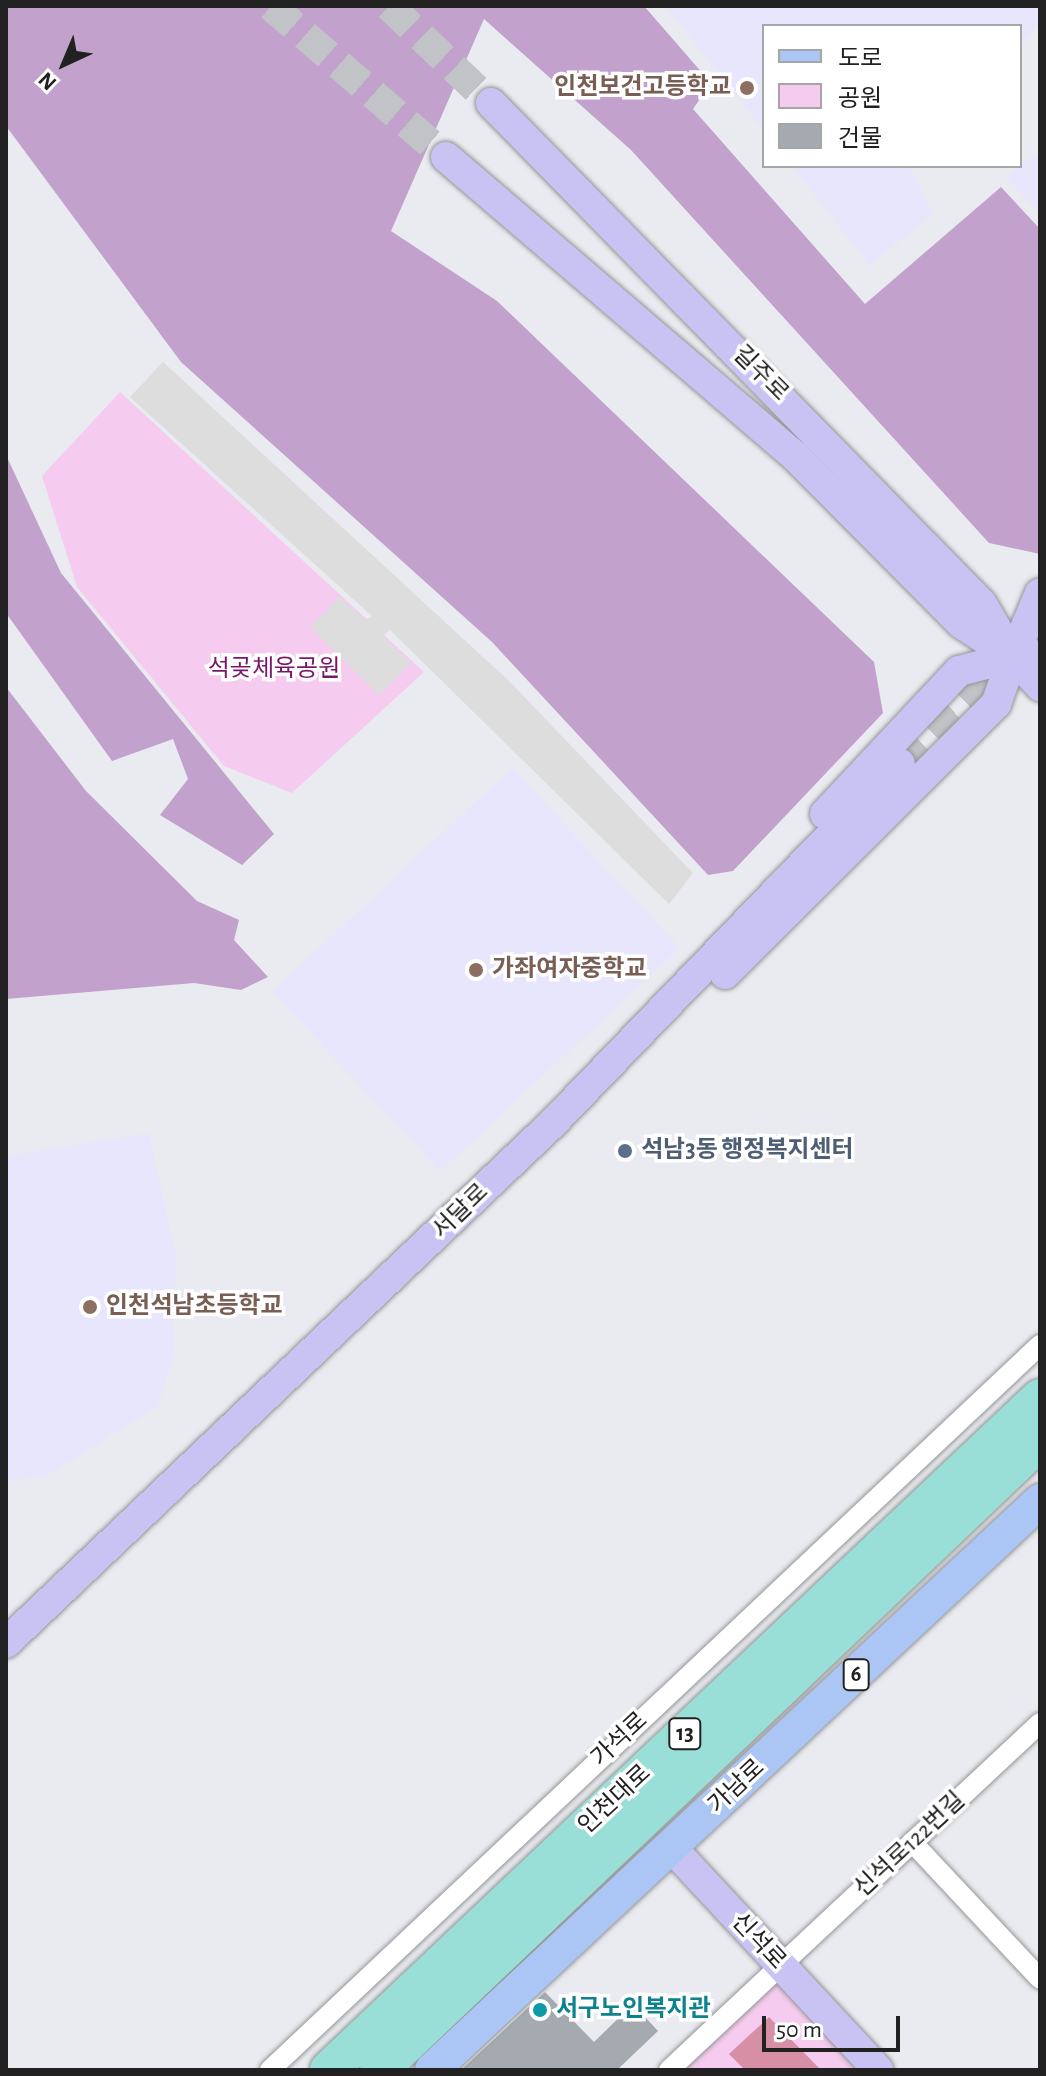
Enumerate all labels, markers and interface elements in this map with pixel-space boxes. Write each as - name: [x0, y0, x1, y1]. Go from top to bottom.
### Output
- north arrow: [24, 24, 104, 104]
- legend: [762, 24, 1022, 168]
- text: 도로: [838, 47, 882, 71]
- text: N: [34, 68, 60, 94]
- place label: 인천보건고등학교: [554, 74, 731, 102]
- marker: 인천보건고등학교: [738, 79, 756, 97]
- text: 공원: [838, 87, 882, 111]
- text: 건물: [838, 127, 882, 151]
- street label: 길주로: [726, 340, 794, 408]
- park label: 석곶체육공원: [208, 656, 340, 684]
- place label: 가좌여자중학교: [492, 956, 647, 984]
- marker: 가좌여자중학교: [467, 961, 485, 979]
- place label: 석남3동 행정복지센터: [641, 1137, 854, 1165]
- marker: 석남3동 행정복지센터: [616, 1142, 634, 1160]
- street label: 서달로: [427, 1179, 495, 1245]
- place label: 인천석남초등학교: [106, 1293, 283, 1321]
- marker: 인천석남초등학교: [81, 1298, 99, 1316]
- road number: 6: [842, 1657, 870, 1693]
- street label: 가석로: [586, 1707, 654, 1773]
- road number: 13: [667, 1716, 703, 1752]
- street label: 가남로: [703, 1754, 771, 1820]
- street label: 인천대로: [573, 1759, 657, 1841]
- street label: 신석로122번길: [849, 1787, 971, 1903]
- street label: 신석로: [725, 1908, 791, 1976]
- place label: 서구노인복지관: [556, 1996, 711, 2024]
- scale bar: [766, 2000, 904, 2050]
- marker: 서구노인복지관: [531, 2001, 549, 2019]
- text: 50 m: [776, 2018, 822, 2042]

